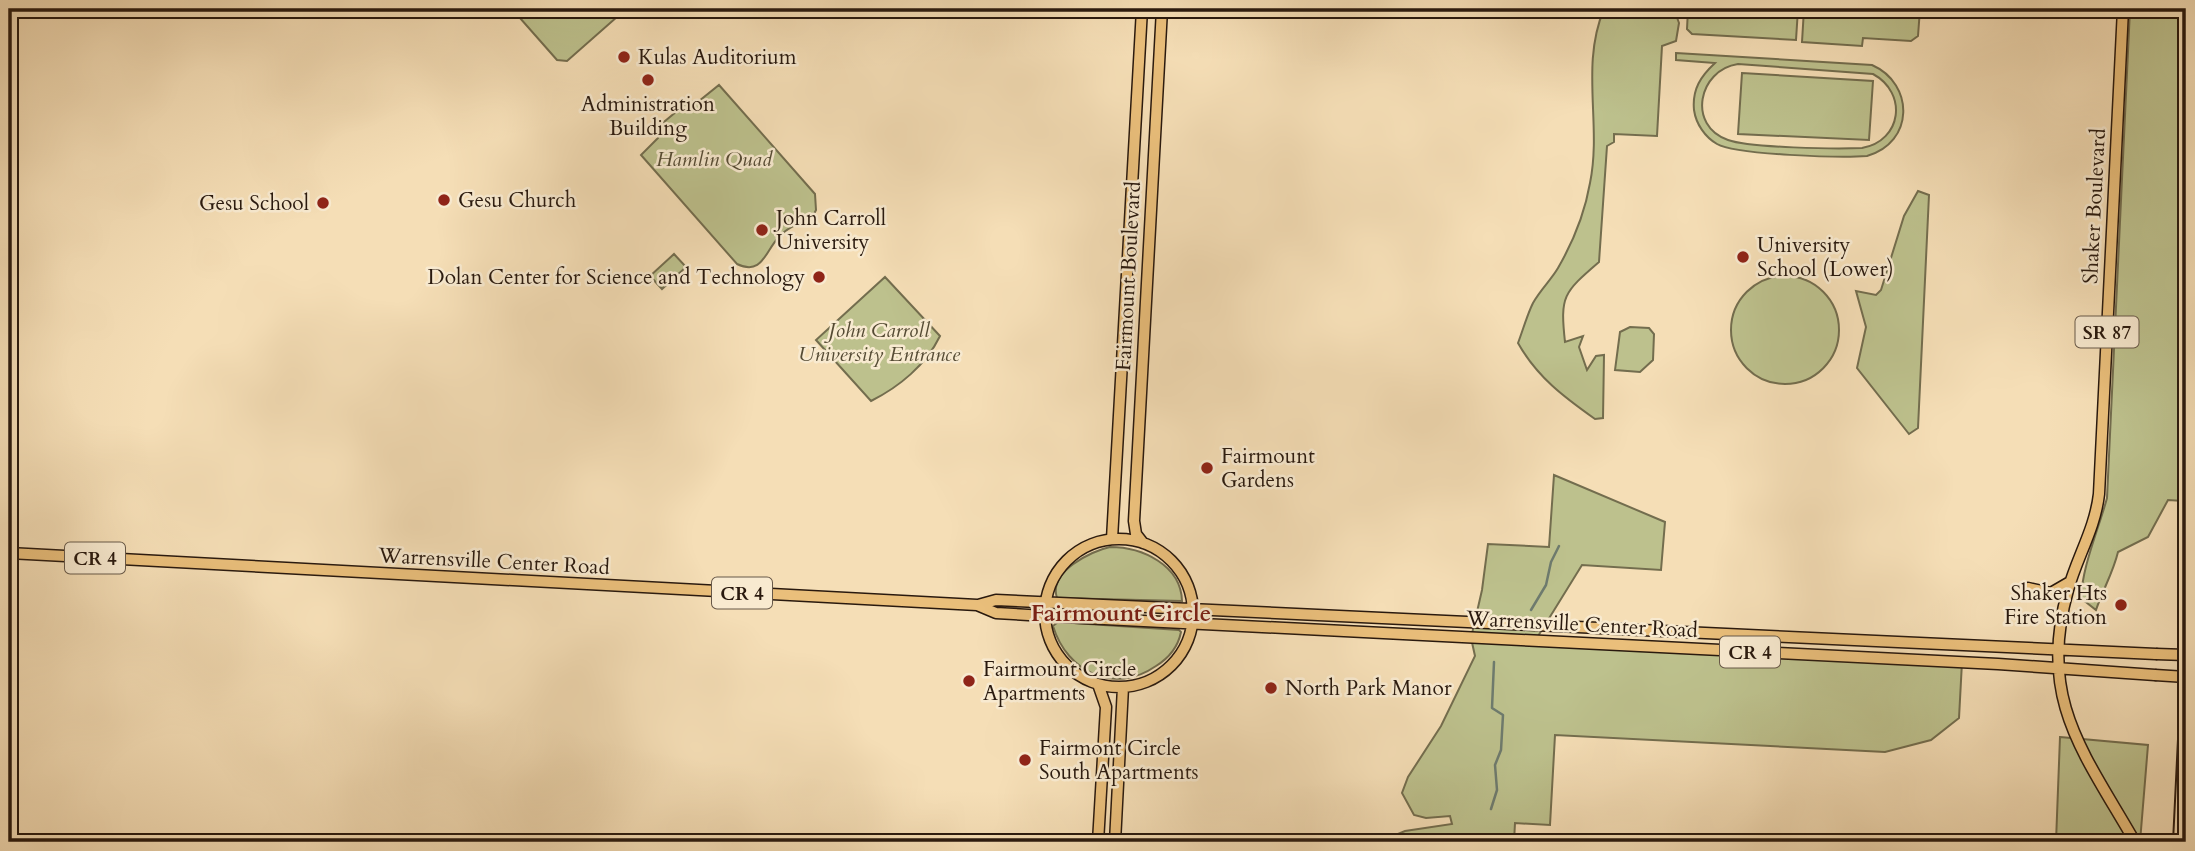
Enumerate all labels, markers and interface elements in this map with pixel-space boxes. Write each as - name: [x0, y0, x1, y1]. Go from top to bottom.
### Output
- place label: Kulas Auditorium: [638, 43, 797, 72]
- marker: Kulas Auditorium: [616, 49, 632, 65]
- marker: Administration Building: [640, 72, 656, 88]
- place label: Administration Building: [581, 90, 715, 143]
- street label: Shaker Boulevard: [2076, 127, 2113, 285]
- park label: Hamlin Quad: [656, 145, 773, 174]
- street label: Fairmount Boulevard: [1109, 180, 1148, 372]
- place label: Gesu Church: [458, 186, 577, 215]
- place label: Gesu School: [199, 189, 309, 218]
- marker: Gesu Church: [436, 192, 452, 208]
- marker: Gesu School: [315, 195, 331, 211]
- place label: John Carroll University: [773, 204, 886, 257]
- marker: John Carroll University: [754, 222, 770, 238]
- place label: University School (Lower): [1757, 231, 1894, 284]
- marker: University School (Lower): [1735, 249, 1751, 265]
- place label: Dolan Center for Science and Technology: [428, 263, 805, 292]
- marker: Dolan Center for Science and Technology: [811, 269, 827, 285]
- park label: John Carroll University Entrance: [798, 316, 961, 369]
- road number: SR 87: [2076, 316, 2138, 348]
- place label: Fairmount Gardens: [1221, 442, 1315, 495]
- marker: Fairmount Gardens: [1199, 460, 1215, 476]
- street label: Warrensville Center Road: [377, 541, 610, 582]
- road number: CR 4: [65, 542, 125, 573]
- road number: CR 4: [712, 578, 772, 608]
- place label: Shaker Hts Fire Station: [2004, 579, 2107, 632]
- marker: Shaker Hts Fire Station: [2113, 597, 2129, 613]
- district label: Fairmount Circle: [1031, 598, 1211, 629]
- street label: Warrensville Center Road: [1465, 604, 1698, 645]
- road number: CR 4: [1720, 636, 1780, 667]
- place label: Fairmount Circle Apartments: [983, 655, 1137, 708]
- marker: Fairmount Circle Apartments: [961, 673, 977, 689]
- place label: North Park Manor: [1285, 674, 1452, 703]
- marker: North Park Manor: [1263, 680, 1279, 696]
- place label: Fairmont Circle South Apartments: [1039, 734, 1199, 787]
- marker: Fairmont Circle South Apartments: [1017, 752, 1033, 768]

